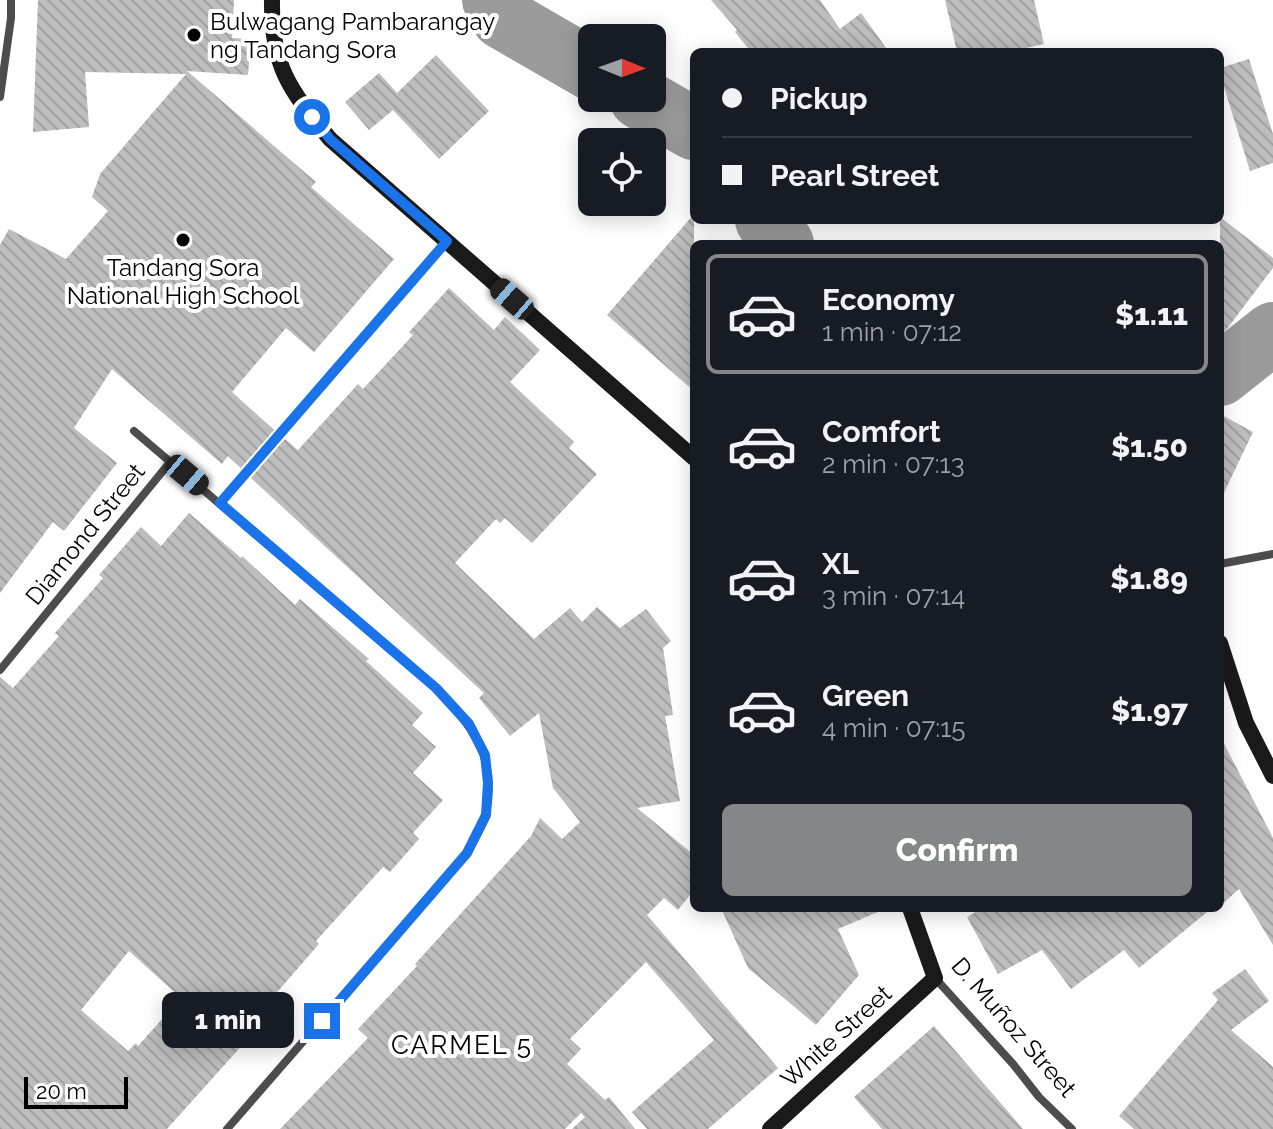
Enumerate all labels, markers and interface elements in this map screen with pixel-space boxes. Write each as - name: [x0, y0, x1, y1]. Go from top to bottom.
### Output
- place label: Bulwagang Pambarangay ng Tandang Sora: [210, 7, 495, 64]
- north arrow: [578, 24, 666, 112]
- map controls: [578, 24, 666, 216]
- marker: Bulwagang Pambarangay ng Tandang Sora: [185, 26, 203, 44]
- text: Pickup: [770, 81, 868, 116]
- route start: [294, 99, 330, 135]
- button: locate: [578, 128, 666, 216]
- text: Pearl Street: [770, 158, 939, 193]
- marker: Tandang Sora National High School: [174, 231, 192, 249]
- place label: Tandang Sora National High School: [67, 253, 300, 310]
- car: [486, 274, 538, 324]
- icon: car: [726, 278, 798, 350]
- text: Economy: [822, 282, 955, 317]
- text: $1.11: [1115, 297, 1188, 332]
- text: 1 min · 07:12: [822, 317, 962, 347]
- icon: car: [726, 410, 798, 482]
- text: Comfort: [822, 414, 941, 449]
- text: $1.50: [1111, 429, 1188, 464]
- text: 2 min · 07:13: [822, 449, 965, 479]
- car: [161, 450, 213, 500]
- street label: Diamond Street: [19, 457, 151, 611]
- icon: car: [726, 542, 798, 614]
- text: XL: [822, 546, 859, 581]
- text: $1.89: [1110, 561, 1188, 596]
- text: 3 min · 07:14: [822, 581, 965, 611]
- icon: car: [726, 674, 798, 746]
- text: Green: [822, 678, 909, 713]
- text: $1.97: [1111, 693, 1188, 728]
- text: 4 min · 07:15: [822, 713, 966, 743]
- button: Confirm: [722, 804, 1192, 896]
- street label: D. Muñoz Street: [946, 951, 1082, 1103]
- street label: White Street: [775, 979, 897, 1093]
- callout: 1 min: [162, 993, 294, 1049]
- route end: [304, 1003, 340, 1039]
- text: 1 min: [195, 1005, 261, 1035]
- district label: CARMEL 5: [391, 1030, 533, 1060]
- scale bar: [24, 1073, 128, 1109]
- text: 20 m: [36, 1078, 87, 1104]

